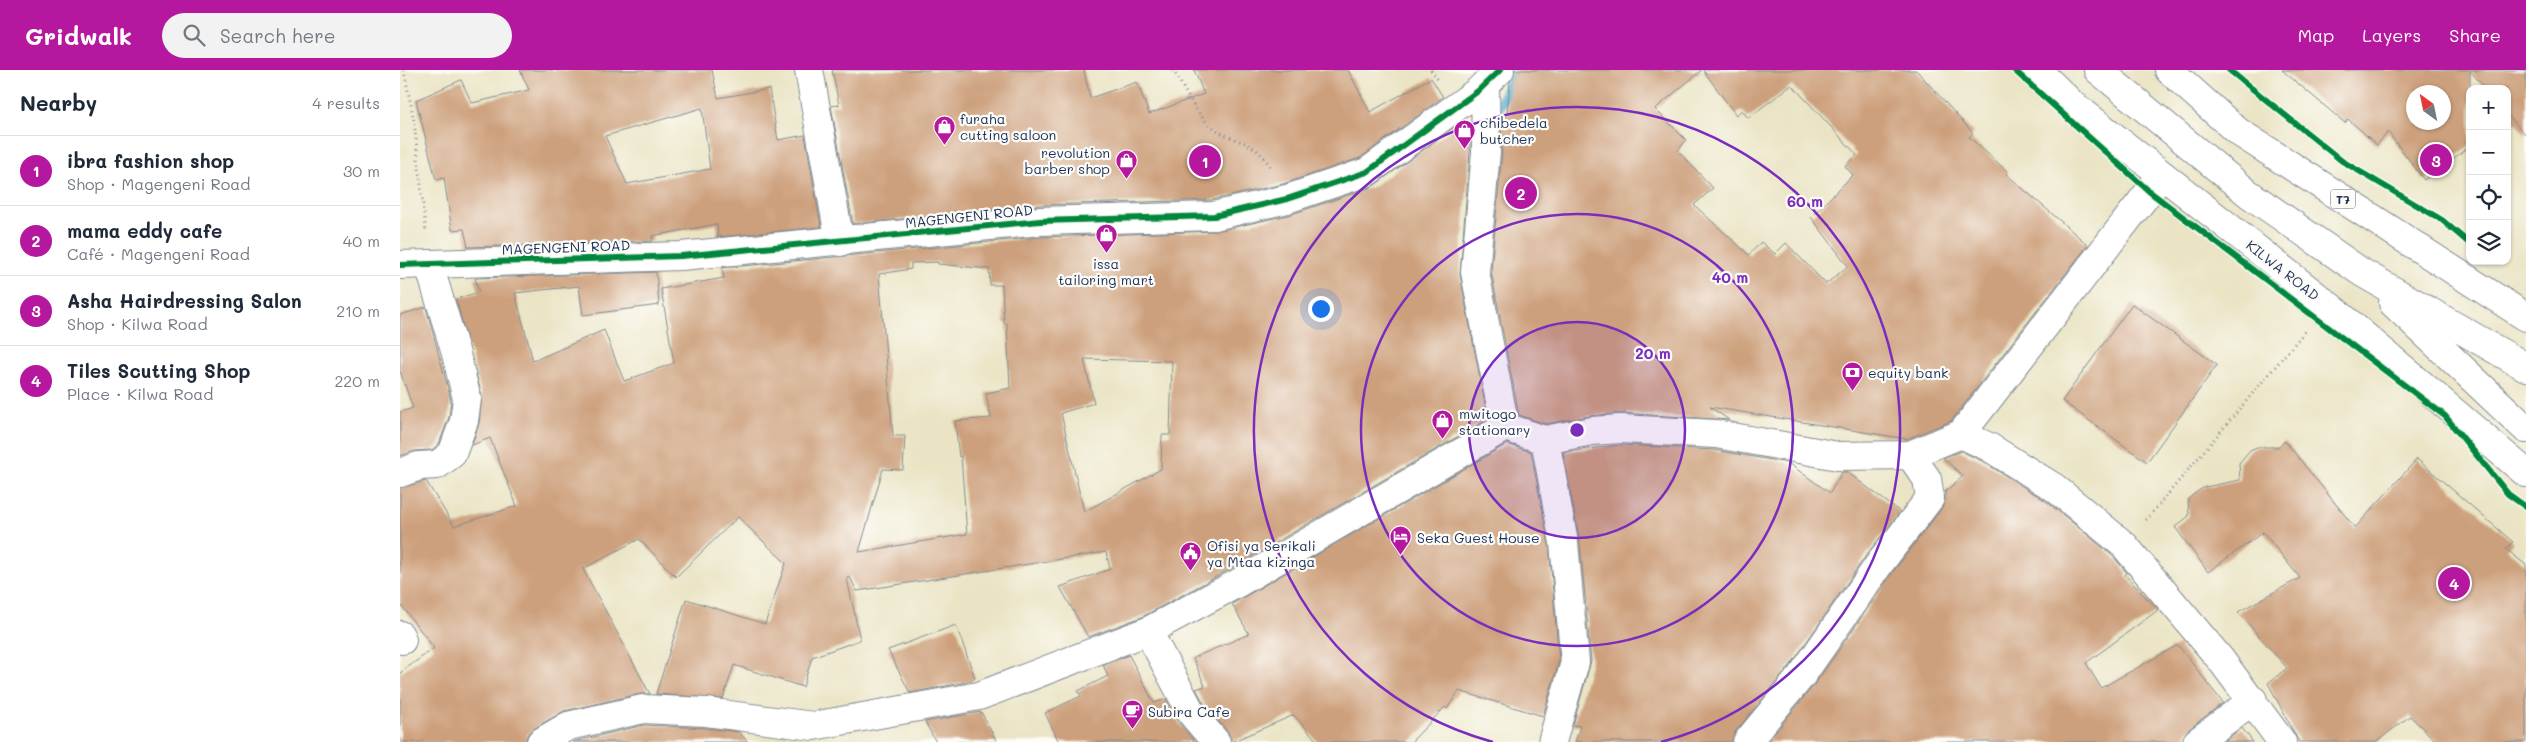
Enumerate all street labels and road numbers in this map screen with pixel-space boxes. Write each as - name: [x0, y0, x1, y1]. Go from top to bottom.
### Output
- road number: T7: [2330, 190, 2356, 208]
- street label: MAGENGENI ROAD: [904, 200, 1034, 232]
- street label: MAGENGENI ROAD: [502, 235, 630, 259]
- street label: KILWA ROAD: [2243, 235, 2323, 305]

